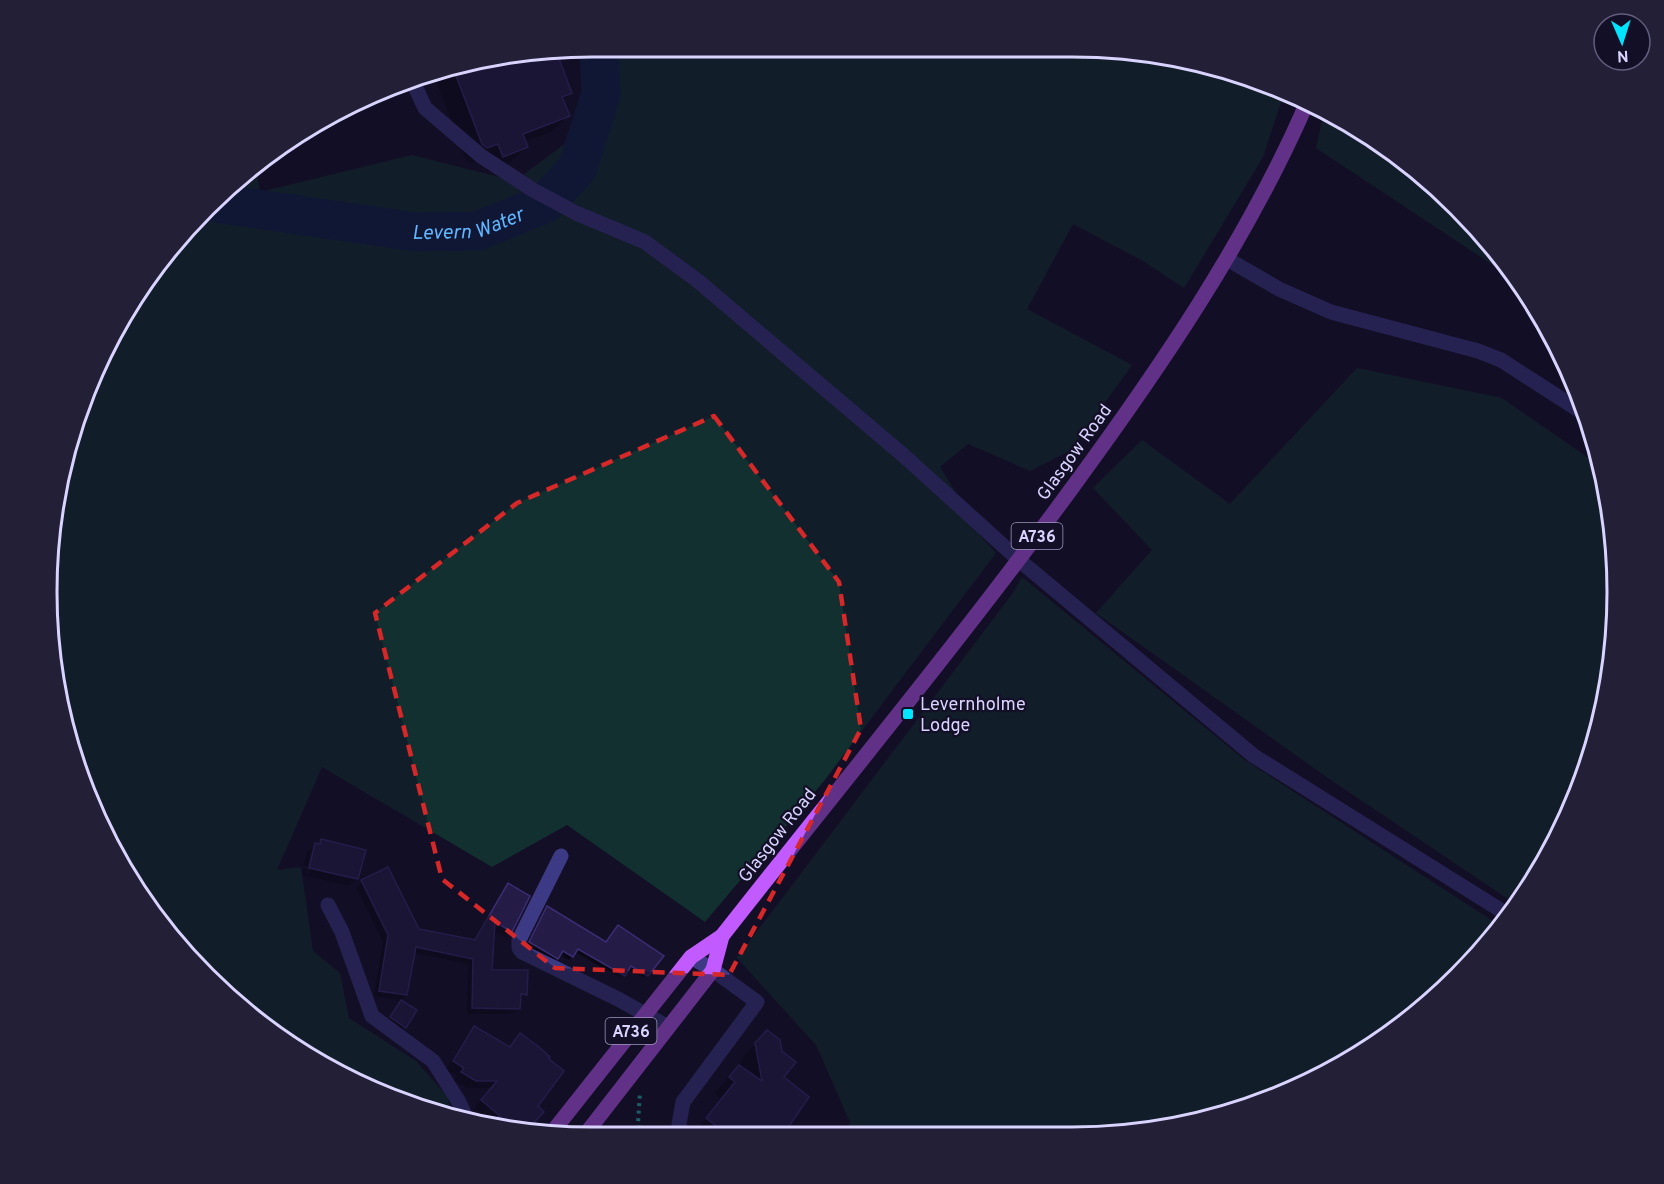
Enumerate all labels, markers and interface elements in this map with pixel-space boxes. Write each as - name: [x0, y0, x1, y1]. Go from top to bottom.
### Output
- north arrow: [1592, 12, 1652, 72]
- text: N: [1616, 45, 1629, 65]
- water label: Levern Water: [412, 202, 529, 247]
- street label: Glasgow Road: [1033, 400, 1118, 506]
- road number: A736: [1012, 523, 1062, 549]
- place label: Levernholme Lodge: [920, 694, 1026, 738]
- marker: Levernholme Lodge: [901, 707, 915, 721]
- street label: Glasgow Road: [734, 784, 822, 888]
- road number: A736: [606, 1018, 656, 1044]

